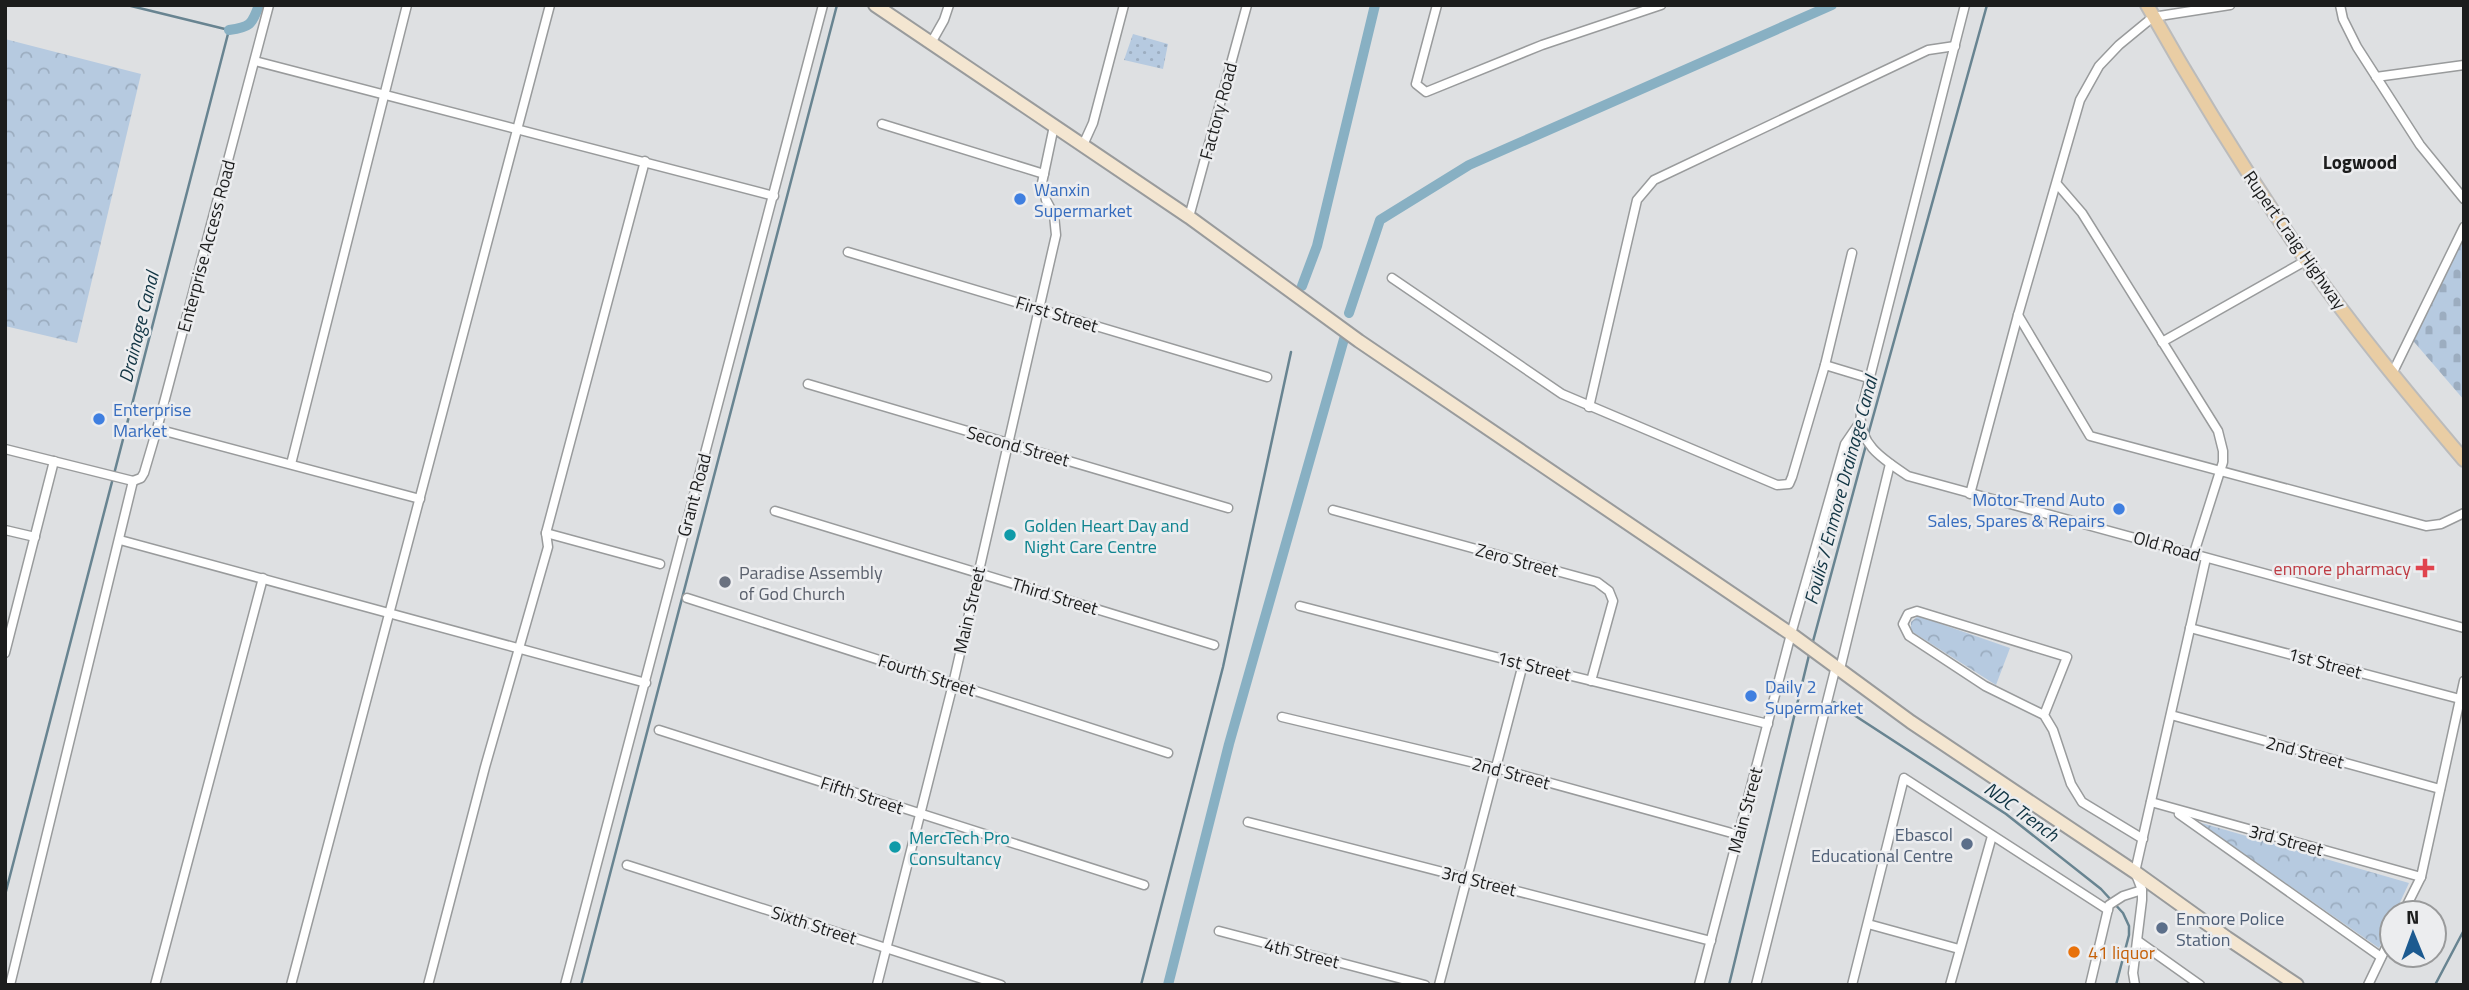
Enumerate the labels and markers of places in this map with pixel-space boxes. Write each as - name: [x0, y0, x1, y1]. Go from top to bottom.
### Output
- place label: Wanxin Supermarket: [1034, 176, 1133, 224]
- marker: Wanxin Supermarket: [1012, 191, 1028, 207]
- place label: Enterprise Market: [113, 396, 191, 444]
- marker: Enterprise Market: [91, 411, 107, 427]
- place label: Motor Trend Auto Sales, Spares & Repairs: [1928, 486, 2105, 534]
- marker: Motor Trend Auto Sales, Spares & Repairs: [2111, 501, 2127, 517]
- place label: Golden Heart Day and Night Care Centre: [1024, 512, 1189, 560]
- marker: Golden Heart Day and Night Care Centre: [1002, 527, 1018, 543]
- place label: enmore pharmacy: [2274, 555, 2411, 582]
- place label: Paradise Assembly of God Church: [739, 559, 883, 607]
- marker: enmore pharmacy: [2417, 560, 2433, 576]
- marker: Paradise Assembly of God Church: [717, 574, 733, 590]
- place label: Daily 2 Supermarket: [1765, 673, 1864, 721]
- marker: Daily 2 Supermarket: [1743, 688, 1759, 704]
- place label: Ebascol Educational Centre: [1811, 821, 1953, 869]
- place label: MercTech Pro Consultancy: [909, 824, 1010, 872]
- marker: Ebascol Educational Centre: [1959, 836, 1975, 852]
- marker: MercTech Pro Consultancy: [887, 839, 903, 855]
- place label: Enmore Police Station: [2176, 905, 2284, 953]
- marker: Enmore Police Station: [2154, 920, 2170, 936]
- place label: 41 liquor: [2088, 939, 2155, 966]
- marker: 41 liquor: [2066, 944, 2082, 960]

